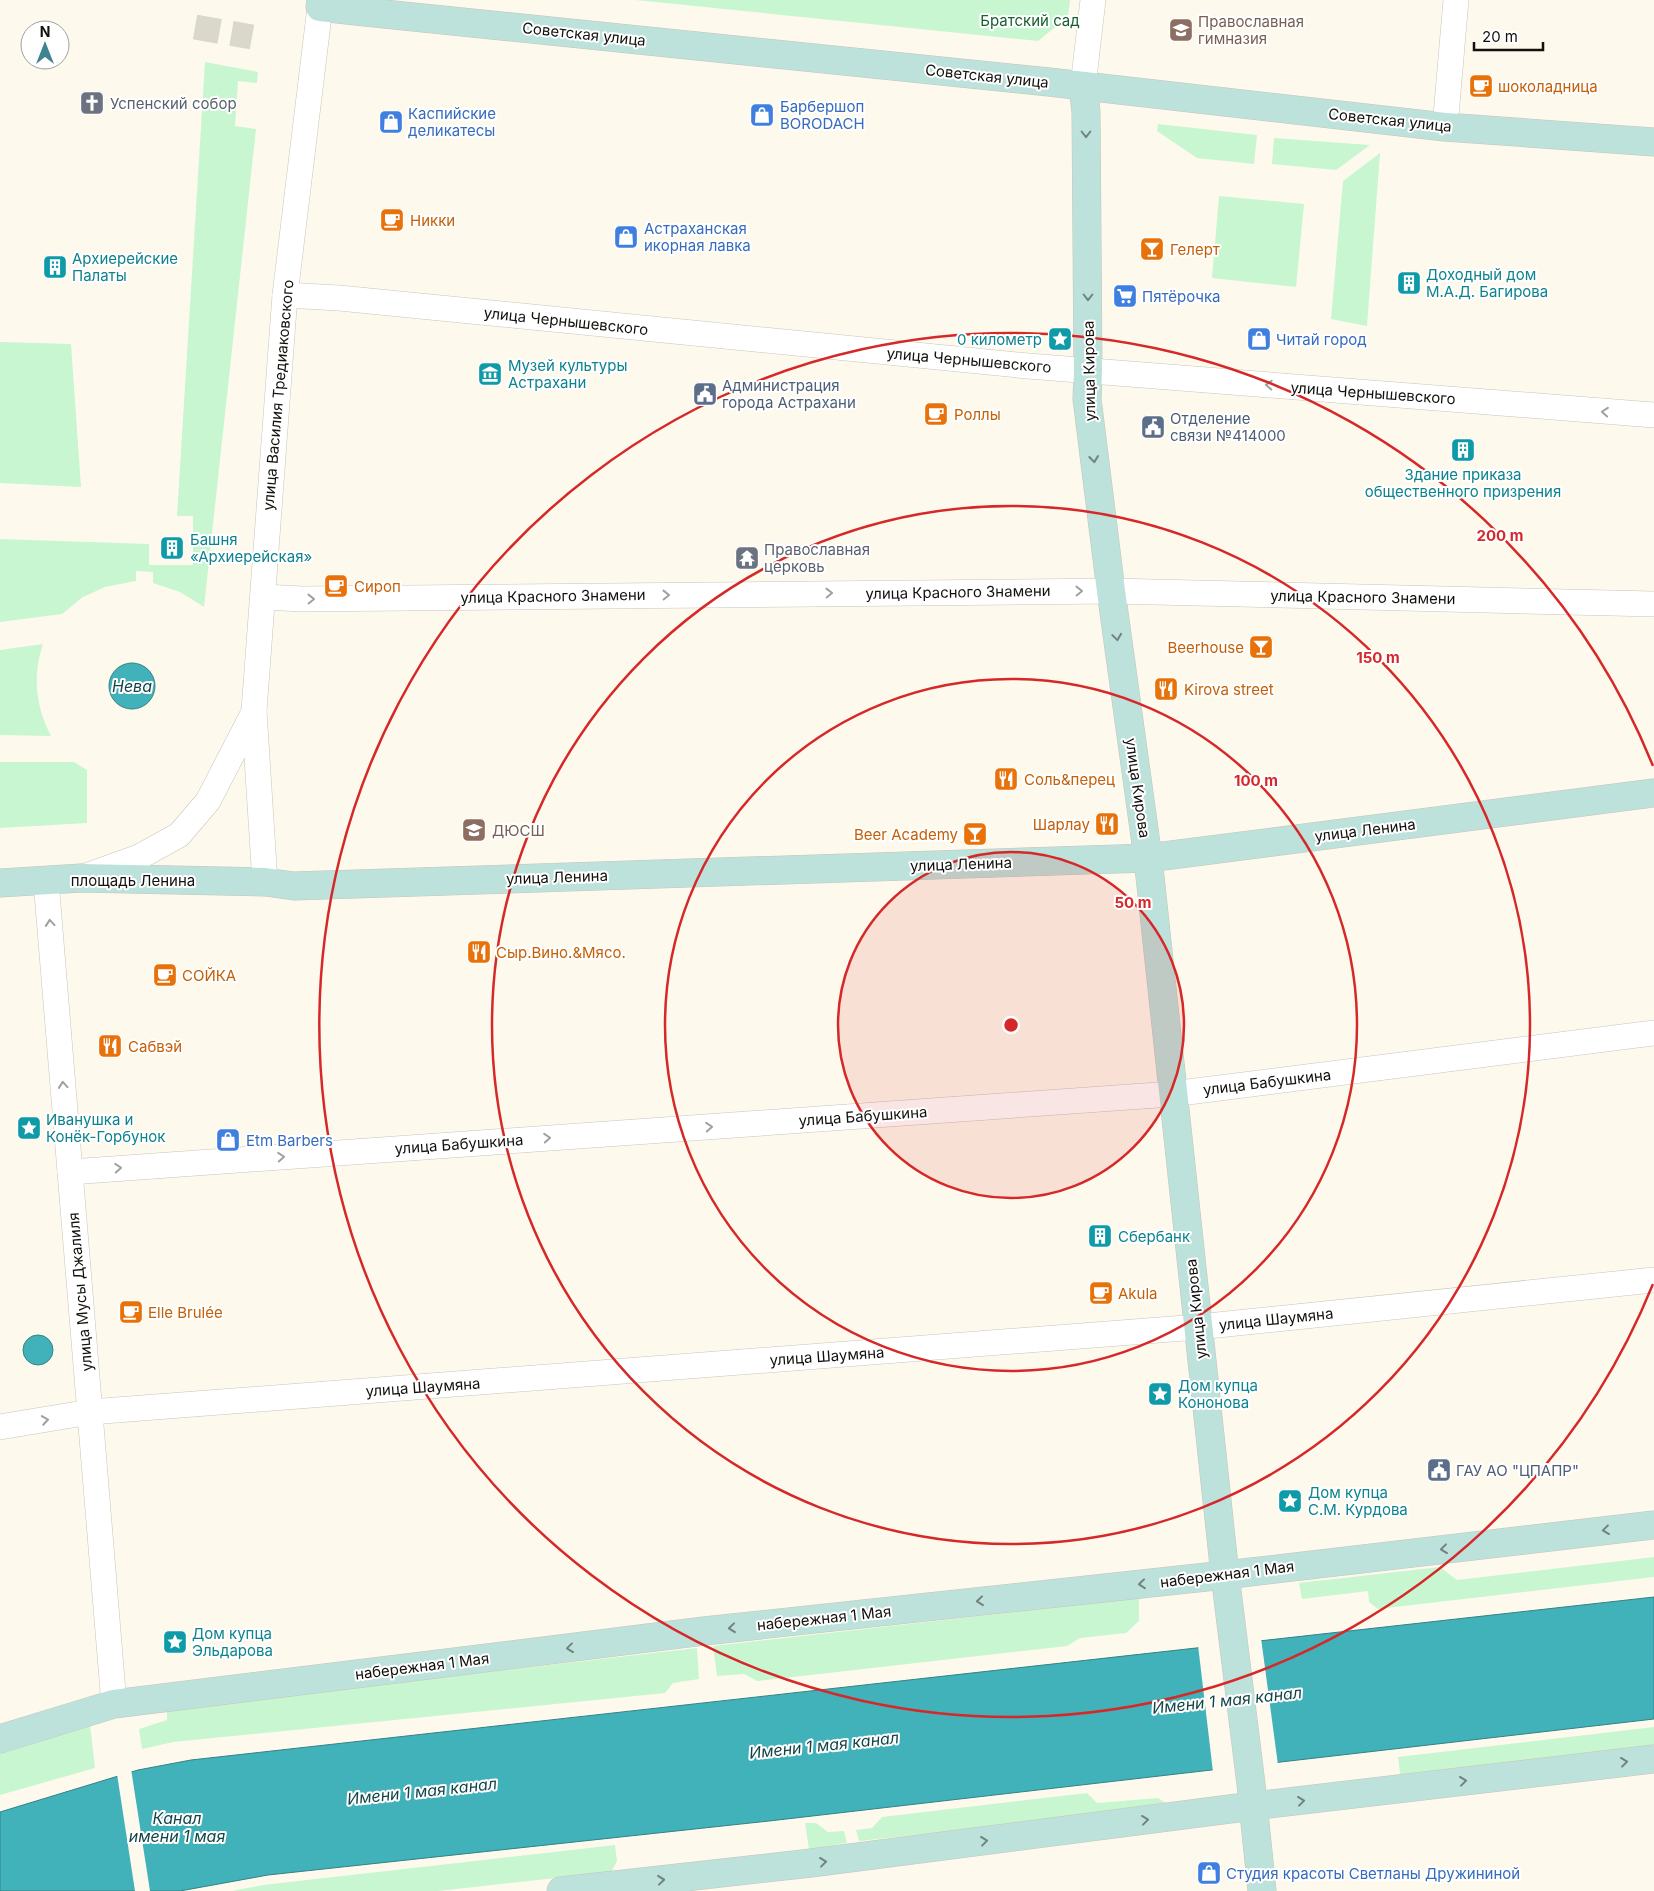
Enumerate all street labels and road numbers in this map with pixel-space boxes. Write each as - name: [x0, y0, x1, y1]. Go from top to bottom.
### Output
- street label: Советская улица: [521, 18, 647, 50]
- street label: Советская улица: [924, 60, 1050, 92]
- street label: Советская улица: [1327, 104, 1453, 136]
- street label: улица Василия Тредиаковского: [258, 279, 298, 511]
- street label: улица Чернышевского: [483, 303, 649, 339]
- street label: улица Кирова: [1079, 320, 1099, 422]
- street label: улица Чернышевского: [886, 343, 1052, 377]
- street label: улица Чернышевского: [1290, 378, 1456, 408]
- street label: улица Красного Знамени: [865, 581, 1051, 603]
- street label: улица Красного Знамени: [460, 585, 646, 607]
- street label: улица Красного Знамени: [1270, 586, 1456, 608]
- street label: улица Кирова: [1122, 737, 1154, 839]
- street label: улица Ленина: [1313, 814, 1417, 846]
- street label: улица Ленина: [910, 853, 1012, 875]
- street label: улица Ленина: [506, 866, 608, 888]
- street label: площадь Ленина: [71, 871, 195, 890]
- street label: улица Бабушкина: [1202, 1065, 1332, 1099]
- street label: улица Бабушкина: [798, 1102, 928, 1130]
- street label: улица Бабушкина: [394, 1130, 524, 1158]
- street label: улица Мусы Джалиля: [64, 1212, 96, 1372]
- street label: улица Кирова: [1181, 1258, 1211, 1360]
- street label: улица Шаумяна: [1218, 1304, 1334, 1334]
- street label: улица Шаумяна: [769, 1343, 885, 1369]
- street label: улица Шаумяна: [365, 1374, 481, 1400]
- street label: набережная 1 Мая: [1159, 1556, 1295, 1592]
- street label: набережная 1 Мая: [756, 1601, 892, 1635]
- street label: набережная 1 Мая: [354, 1648, 490, 1684]

